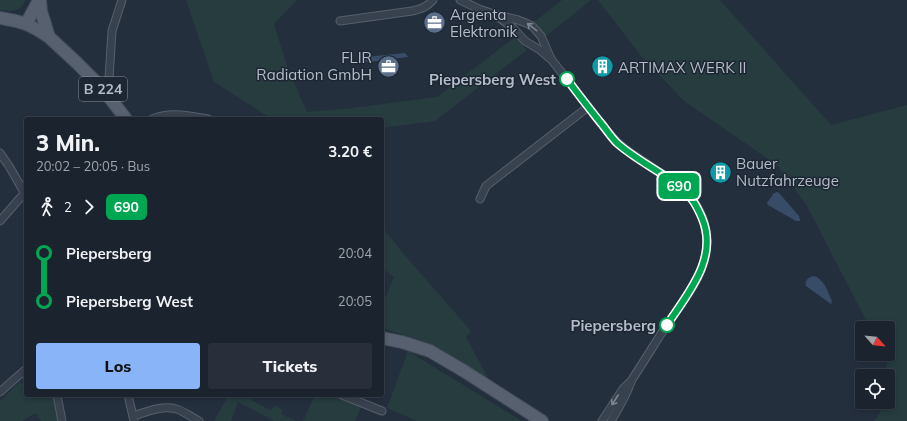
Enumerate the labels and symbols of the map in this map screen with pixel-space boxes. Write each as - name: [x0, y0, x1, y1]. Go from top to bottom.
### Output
- place label: Argenta Elektronik: [450, 5, 518, 41]
- office icon: Argenta Elektronik: [422, 10, 448, 36]
- one-way arrow: [526, 23, 537, 32]
- place label: FLIR Radiation GmbH: [256, 48, 372, 84]
- office icon: FLIR Radiation GmbH: [375, 53, 401, 79]
- building icon: ARTIMAX WERK II: [589, 54, 615, 80]
- place label: ARTIMAX WERK II: [618, 58, 746, 77]
- place label: Piepersberg West: [429, 70, 556, 89]
- marker: Piepersberg West: [559, 71, 575, 87]
- road number: B 224: [79, 77, 127, 101]
- place label: Bauer Nutzfahrzeuge: [736, 154, 839, 190]
- building icon: Bauer Nutzfahrzeuge: [708, 159, 734, 185]
- line badge: 690: [656, 173, 702, 199]
- place label: Piepersberg: [570, 316, 656, 335]
- marker: Piepersberg: [659, 317, 675, 333]
- north arrow: [855, 321, 895, 361]
- one-way arrow: [611, 394, 619, 405]

